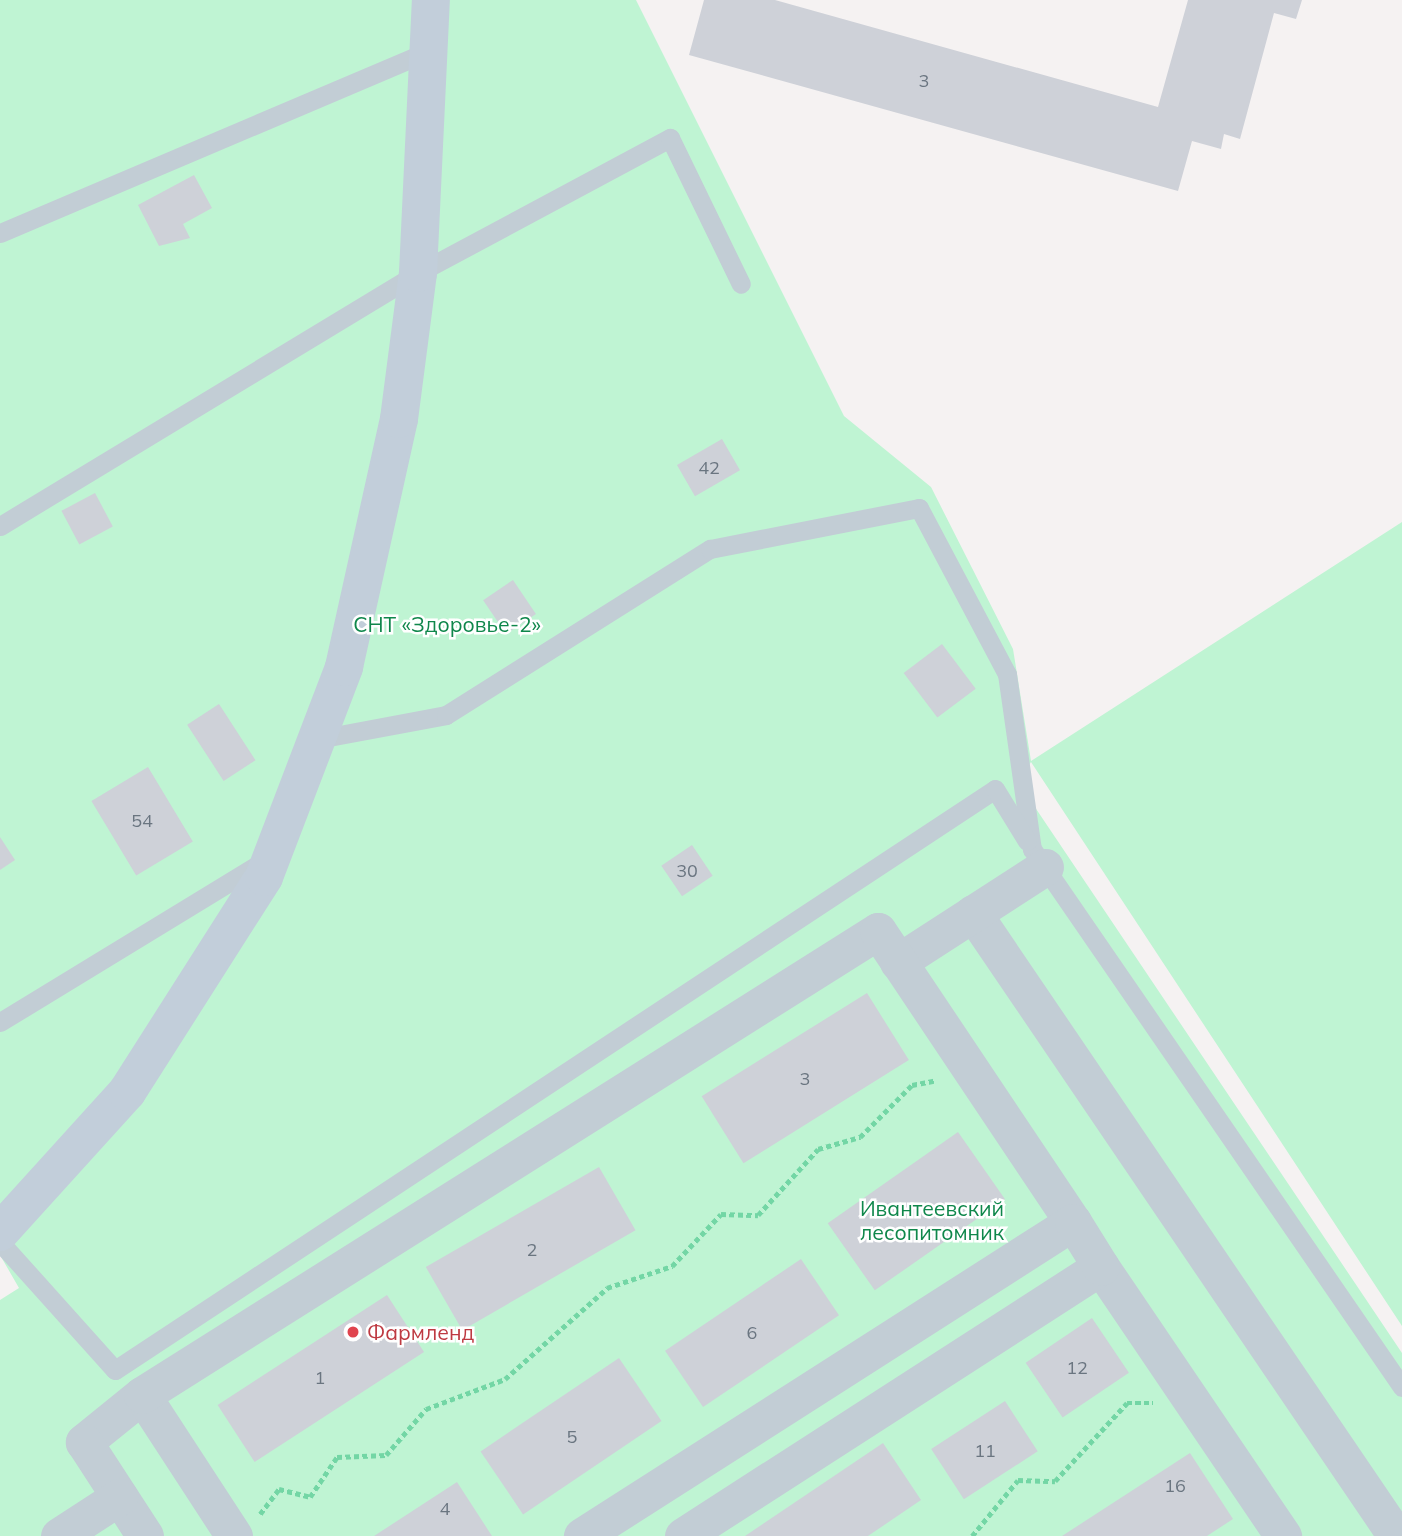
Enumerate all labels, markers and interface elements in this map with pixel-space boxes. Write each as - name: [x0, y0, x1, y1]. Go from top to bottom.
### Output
- house number: 3: [919, 70, 929, 92]
- house number: 42: [698, 457, 720, 479]
- park label: СНТ «Здоровье-2»: [353, 611, 541, 637]
- house number: 54: [131, 810, 153, 832]
- house number: 30: [676, 860, 698, 882]
- house number: 3: [800, 1068, 810, 1090]
- park label: Ивантеевский лесопитомник: [860, 1195, 1004, 1245]
- house number: 2: [527, 1239, 537, 1261]
- place label: Фармленд: [367, 1319, 474, 1345]
- house number: 6: [747, 1322, 757, 1344]
- marker: Фармленд: [345, 1324, 361, 1340]
- house number: 12: [1066, 1357, 1088, 1379]
- house number: 1: [315, 1367, 325, 1389]
- house number: 5: [567, 1426, 577, 1448]
- house number: 11: [974, 1440, 996, 1462]
- house number: 16: [1164, 1475, 1186, 1497]
- house number: 4: [440, 1498, 450, 1520]

